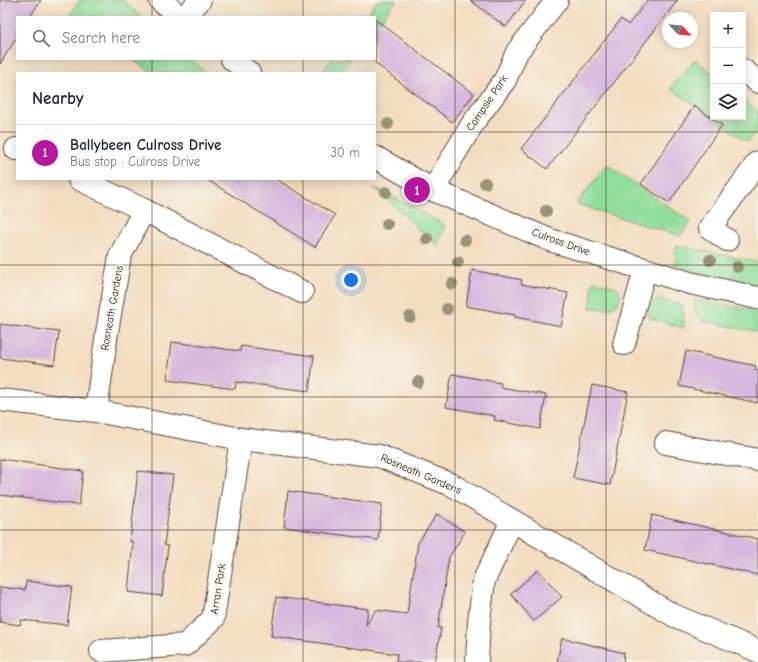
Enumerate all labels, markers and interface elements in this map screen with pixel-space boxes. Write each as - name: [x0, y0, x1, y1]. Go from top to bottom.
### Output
- north arrow: [662, 12, 698, 48]
- map controls: [710, 12, 746, 120]
- button: +: [710, 12, 746, 48]
- search box: [16, 16, 376, 60]
- icon: search: [30, 27, 52, 49]
- text: Search here: [62, 29, 140, 47]
- button: −: [710, 48, 746, 84]
- street label: Campsie Park: [464, 72, 511, 133]
- button: layers: [710, 84, 746, 120]
- text: Nearby: [32, 89, 83, 108]
- text: Ballybeen Culross Drive: [70, 136, 221, 154]
- text: 1: [42, 145, 48, 160]
- text: 30 m: [330, 145, 360, 160]
- text: Bus stop · Culross Drive: [70, 154, 200, 169]
- pin: 1: [404, 175, 430, 205]
- street label: Culross Drive: [530, 225, 592, 259]
- street label: Rosneath Gardens: [98, 264, 126, 352]
- your location: [341, 270, 361, 290]
- street label: Rosneath Gardens: [379, 451, 464, 497]
- street label: Arran Park: [208, 562, 229, 615]

